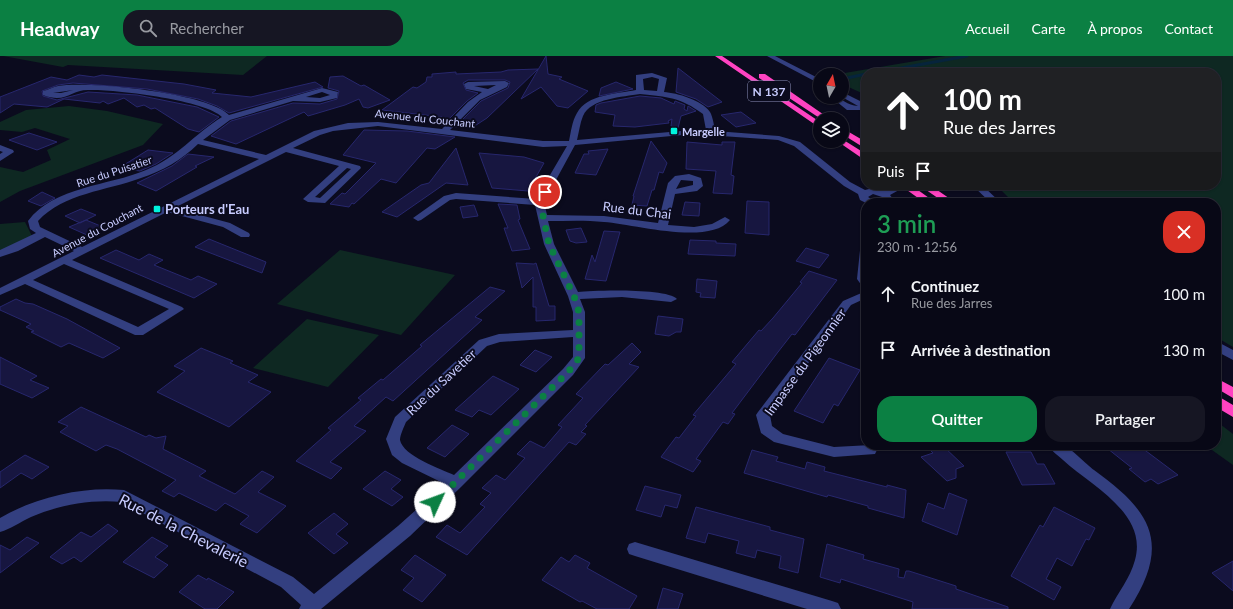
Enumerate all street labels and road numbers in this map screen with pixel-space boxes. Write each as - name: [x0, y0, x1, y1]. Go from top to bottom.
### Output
- road number: N 137: [748, 81, 790, 101]
- street label: Avenue du Couchant: [374, 106, 476, 130]
- street label: Rue du Puisatier: [75, 153, 153, 189]
- street label: Rue du Chai: [602, 198, 672, 222]
- street label: Avenue du Couchant: [49, 201, 145, 259]
- street label: Impasse du Pigeonnier: [761, 305, 849, 419]
- street label: Rue du Savetier: [403, 345, 479, 418]
- street label: Rue de la Chevalerie: [116, 489, 252, 571]

